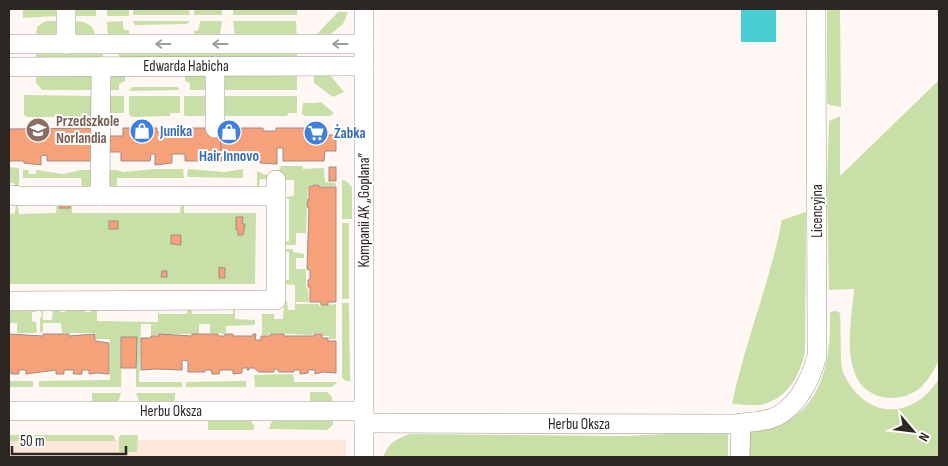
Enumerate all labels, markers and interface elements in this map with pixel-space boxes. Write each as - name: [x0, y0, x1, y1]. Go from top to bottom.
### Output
- one-way arrow: [155, 39, 172, 49]
- one-way arrow: [213, 39, 229, 49]
- one-way arrow: [333, 39, 349, 49]
- street label: Edwarda Habicha: [143, 57, 229, 76]
- place label: Przedszkole Norlandia: [56, 112, 119, 148]
- school or university icon: Przedszkole Norlandia: [25, 117, 51, 143]
- shop icon: Junika: [129, 118, 155, 144]
- shop icon: Hair Innovo: [216, 119, 242, 145]
- supermarket icon: Żabka: [303, 120, 329, 146]
- place label: Junika: [159, 122, 192, 141]
- place label: Żabka: [334, 124, 366, 143]
- place label: Hair Innovo: [199, 147, 259, 166]
- street label: Kompanii AK „Goplana”: [355, 152, 374, 267]
- street label: Licencyjna: [808, 184, 827, 238]
- street label: Herbu Oksza: [140, 402, 202, 421]
- north arrow: [888, 406, 938, 456]
- street label: Herbu Oksza: [548, 415, 610, 434]
- scale bar: [12, 424, 126, 456]
- text: N: [915, 430, 933, 444]
- text: 50 m: [20, 432, 45, 451]

